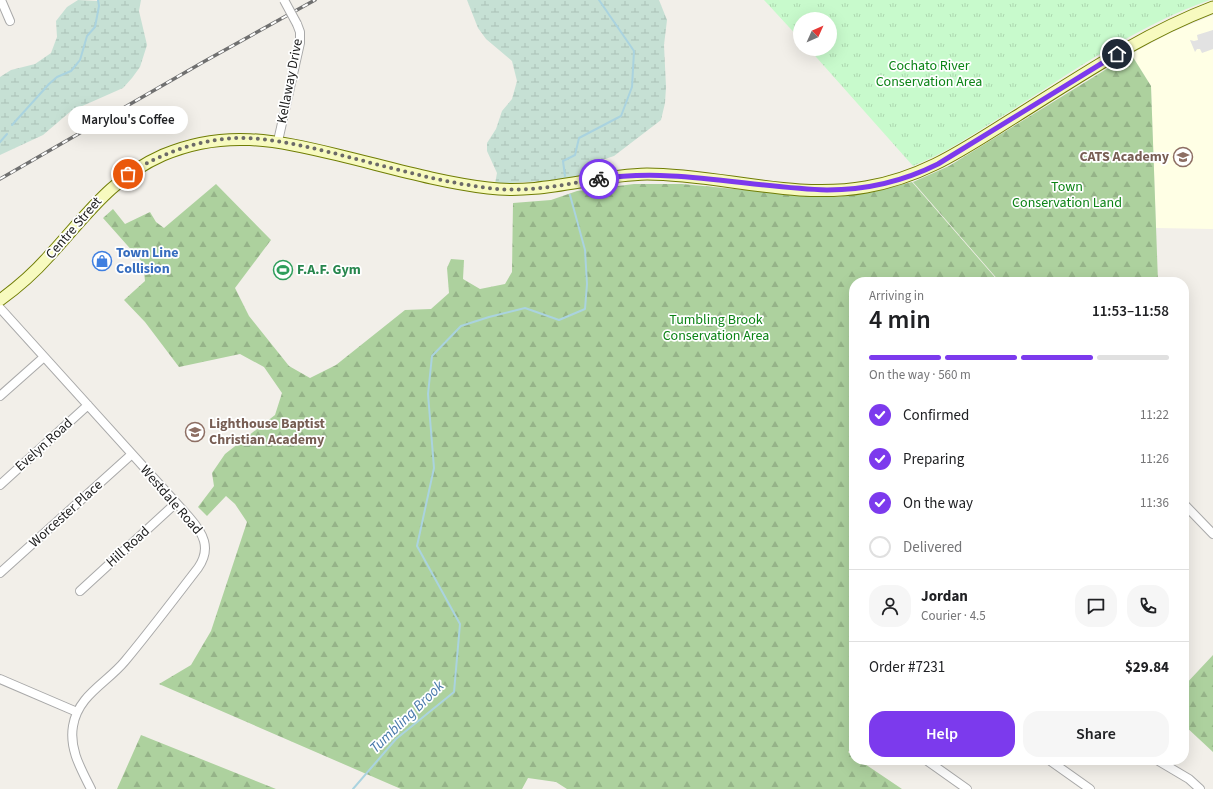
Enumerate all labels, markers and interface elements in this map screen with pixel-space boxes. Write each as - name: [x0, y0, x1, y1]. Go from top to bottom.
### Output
- north arrow: [793, 12, 837, 56]
- map controls: [793, 12, 837, 56]
- street label: Kellaway Drive: [272, 37, 308, 125]
- pin: [1100, 37, 1134, 71]
- icon: home: [1106, 43, 1128, 65]
- park label: Cochato River Conservation Area: [876, 56, 982, 92]
- callout: Marylou's Coffee: [68, 106, 188, 134]
- text: Marylou's Coffee: [82, 111, 174, 129]
- school or university icon: CATS Academy: [1172, 146, 1194, 168]
- place label: CATS Academy: [1079, 147, 1170, 167]
- pin: [111, 157, 145, 191]
- courier: [579, 159, 619, 199]
- icon: bag: [117, 163, 139, 185]
- icon: bike: [588, 168, 610, 190]
- park label: Town Conservation Land: [1012, 177, 1122, 213]
- street label: Centre Street: [41, 192, 107, 264]
- place label: Town Line Collision: [116, 243, 178, 279]
- shop icon: Town Line Collision: [91, 250, 113, 272]
- sports icon: F.A.F. Gym: [272, 259, 294, 281]
- place label: F.A.F. Gym: [297, 260, 361, 280]
- text: Arriving in: [869, 287, 924, 305]
- text: 4 min: [869, 301, 931, 338]
- text: 11:53–11:58: [1092, 301, 1169, 322]
- park label: Tumbling Brook Conservation Area: [663, 310, 769, 346]
- text: On the way · 560 m: [869, 366, 971, 384]
- icon: check: [869, 404, 891, 426]
- text: Confirmed: [903, 405, 969, 426]
- text: 11:22: [1140, 406, 1169, 424]
- street label: Evelyn Road: [11, 414, 77, 476]
- place label: Lighthouse Baptist Christian Academy: [209, 414, 326, 450]
- school or university icon: Lighthouse Baptist Christian Academy: [184, 421, 206, 443]
- icon: check: [869, 448, 891, 470]
- text: Preparing: [903, 449, 964, 470]
- text: 11:26: [1140, 450, 1169, 468]
- street label: Westdale Road: [135, 461, 207, 539]
- street label: Worcester Place: [25, 476, 107, 552]
- icon: check: [869, 492, 891, 514]
- text: On the way: [903, 493, 973, 514]
- text: 11:36: [1140, 494, 1169, 512]
- street label: Hill Road: [102, 522, 154, 572]
- text: Delivered: [903, 537, 962, 558]
- button: person: [869, 585, 911, 627]
- button: chat: [1075, 585, 1117, 627]
- button: phone: [1127, 585, 1169, 627]
- text: Jordan: [921, 586, 968, 607]
- text: Courier · 4.5: [921, 607, 986, 625]
- text: Order #7231: [869, 657, 945, 678]
- text: $29.84: [1125, 657, 1169, 678]
- water label: Tumbling Brook: [365, 675, 450, 758]
- button: Help: [869, 711, 1015, 757]
- button: Share: [1023, 711, 1169, 757]

